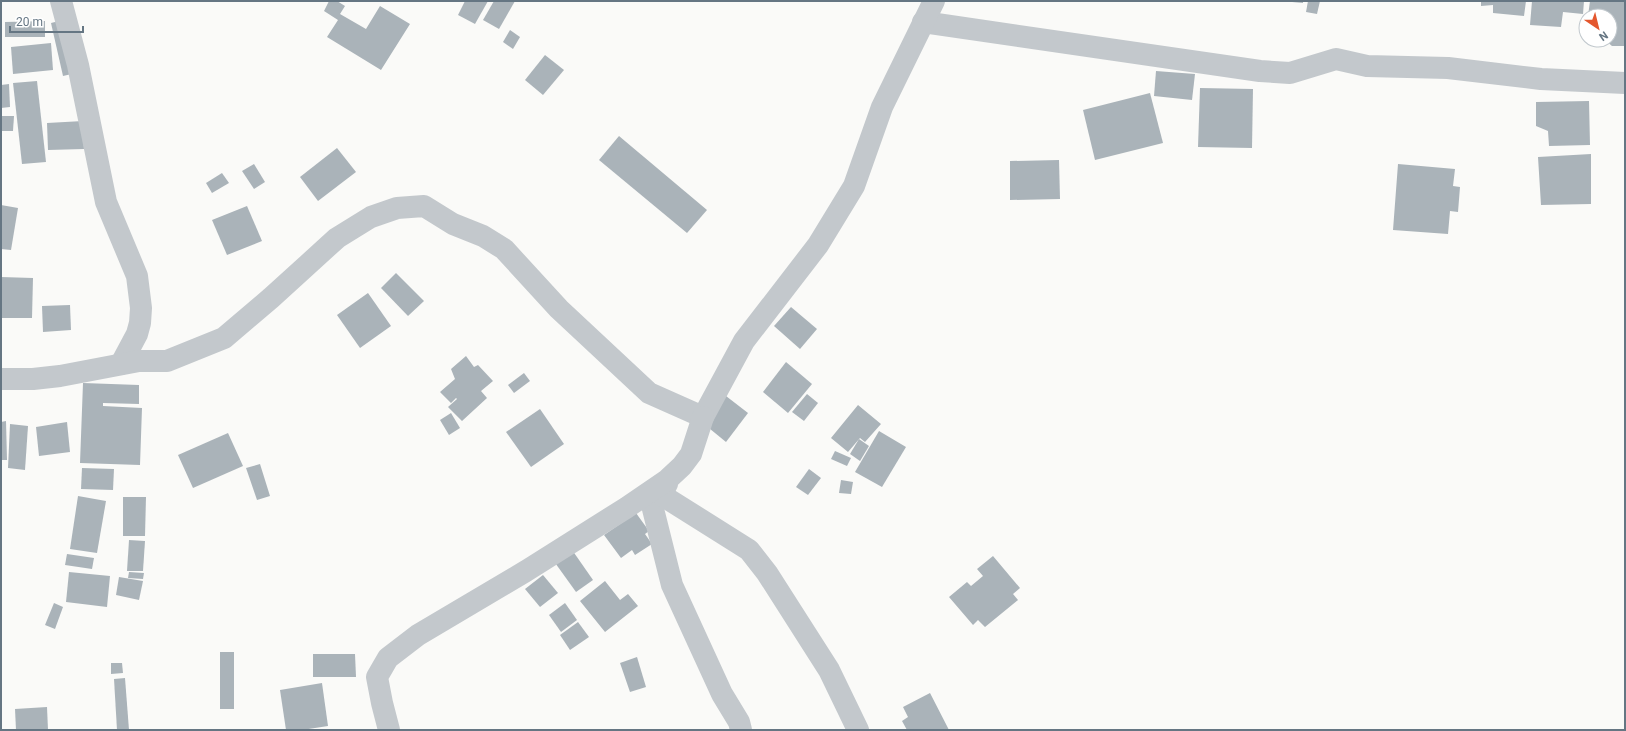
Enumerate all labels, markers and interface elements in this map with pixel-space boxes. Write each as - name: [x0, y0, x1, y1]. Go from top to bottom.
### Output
- scale bar: [10, 8, 83, 34]
- north arrow: [1578, 8, 1618, 48]
- text: 20 m: [16, 15, 43, 29]
- text: N: [1596, 28, 1610, 43]

